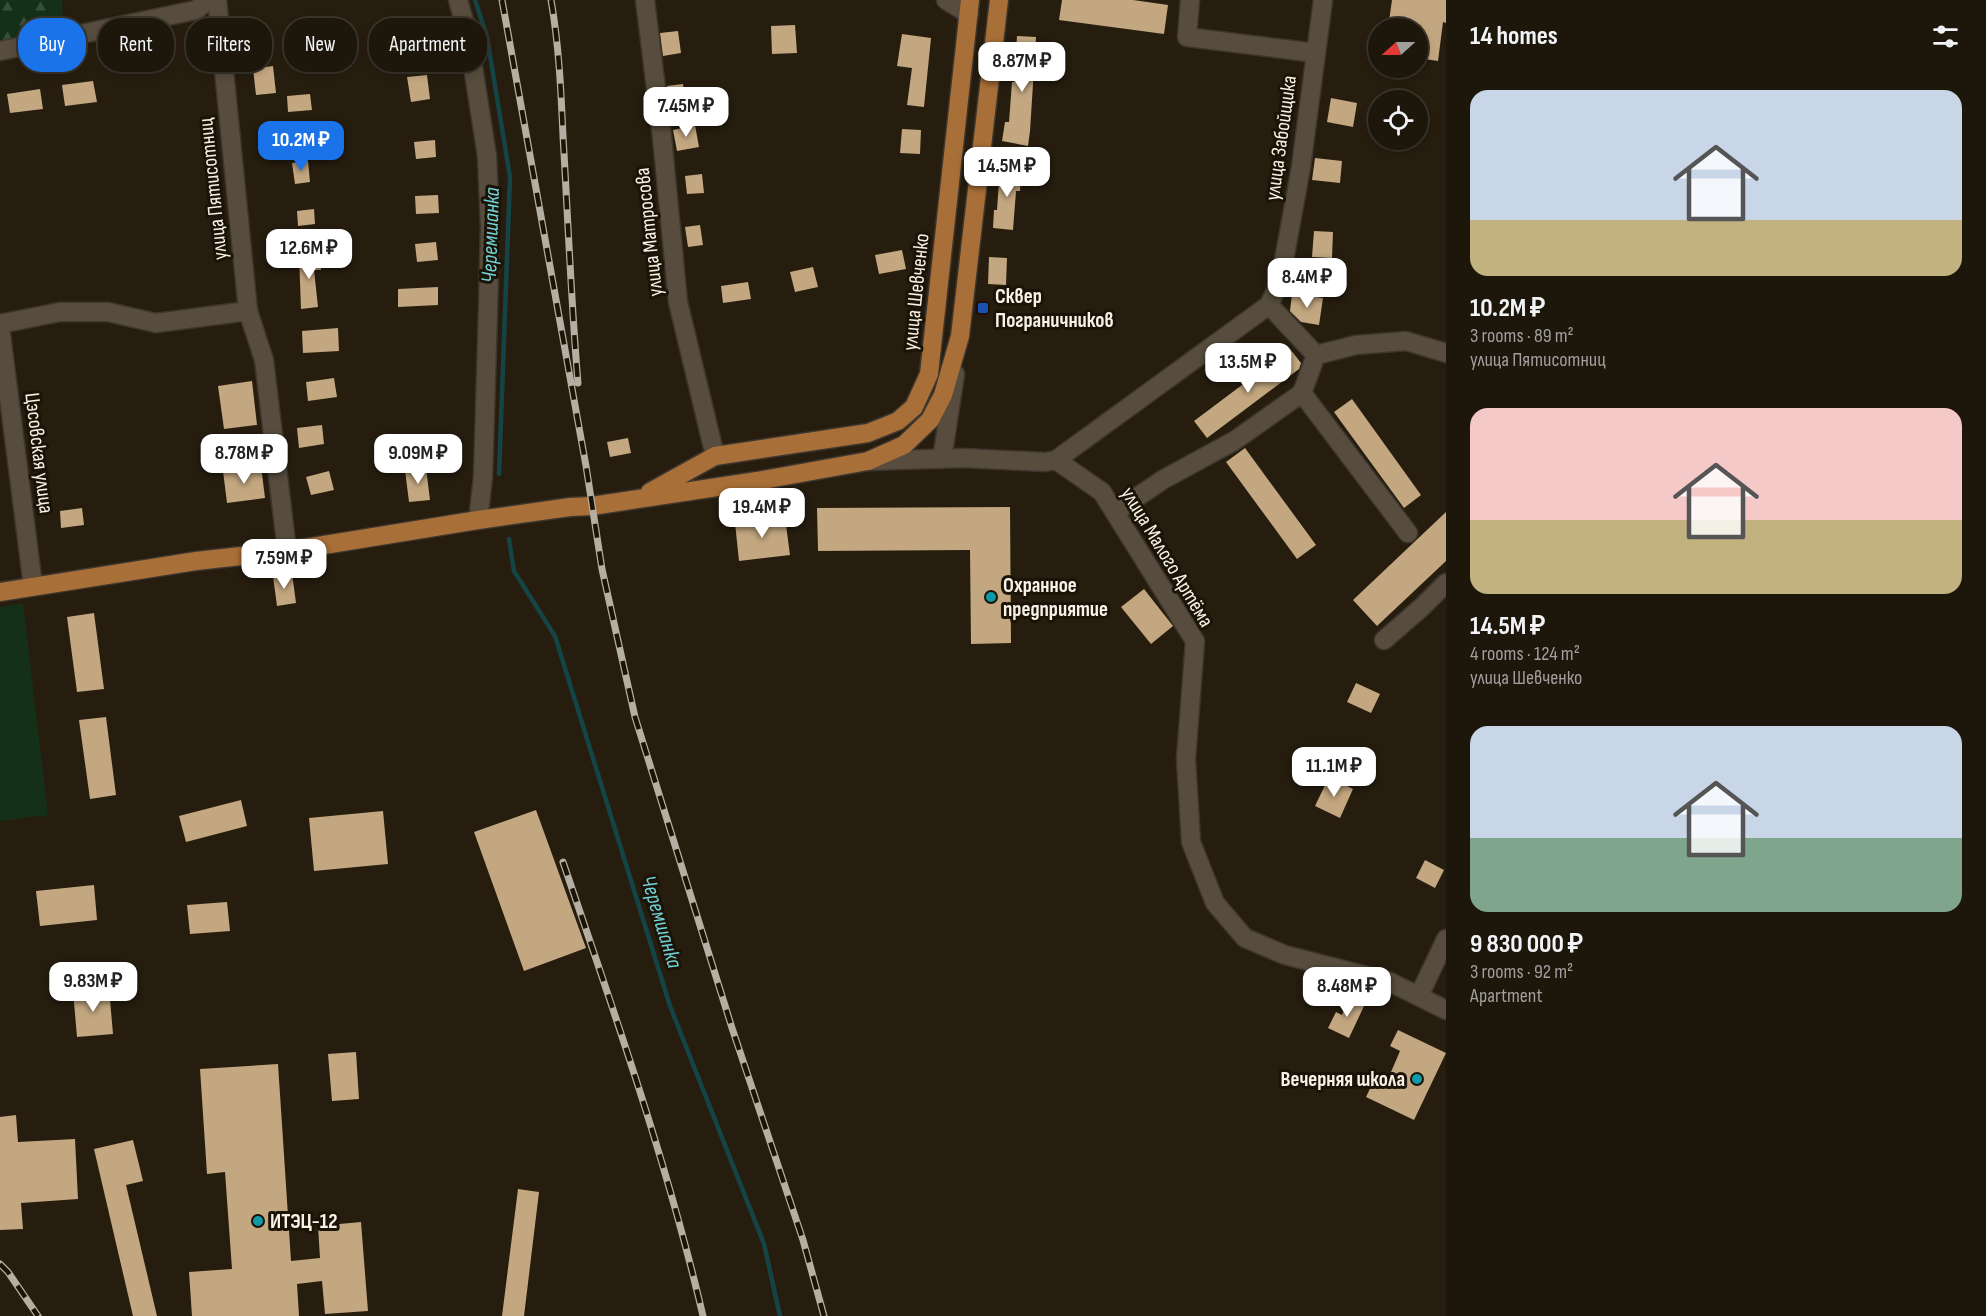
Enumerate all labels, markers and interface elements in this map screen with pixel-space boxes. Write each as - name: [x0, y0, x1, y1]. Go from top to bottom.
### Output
- chip: Buy: [18, 18, 86, 72]
- chip: Rent: [98, 18, 174, 72]
- chip: Filters: [186, 18, 272, 72]
- chip: New: [284, 18, 357, 72]
- chip: Apartment: [369, 18, 487, 72]
- north arrow: [1368, 18, 1428, 78]
- map controls: [1368, 18, 1428, 150]
- icon: filters: [1929, 20, 1962, 53]
- text: 14 homes: [1470, 21, 1558, 52]
- pin: 8.87M ₽: [967, 42, 1077, 93]
- text: 8.87M ₽: [992, 49, 1052, 73]
- street label: улица Забойщика: [1260, 74, 1302, 202]
- pin: 7.45M ₽: [631, 87, 741, 138]
- button: locate: [1368, 90, 1428, 150]
- text: 7.45M ₽: [657, 94, 715, 118]
- street label: улица Пятисотниц: [193, 117, 233, 261]
- pin: 10.2M ₽: [246, 121, 356, 172]
- text: 10.2M ₽: [272, 128, 330, 152]
- icon: home: [1662, 129, 1770, 237]
- pin: 14.5M ₽: [952, 147, 1062, 198]
- text: 14.5M ₽: [978, 154, 1036, 178]
- street label: улица Матросова: [630, 166, 668, 298]
- water label: Черемшанка: [476, 187, 506, 283]
- pin: 12.6M ₽: [254, 229, 364, 280]
- street label: улица Шевченко: [897, 232, 935, 352]
- text: 12.6M ₽: [280, 236, 338, 260]
- pin: 8.4M ₽: [1258, 258, 1356, 309]
- text: 8.4M ₽: [1282, 265, 1332, 289]
- place label: Сквер Пограничников: [995, 284, 1114, 333]
- text: 10.2M ₽: [1470, 293, 1545, 324]
- marker: Сквер Пограничников: [976, 301, 990, 315]
- text: 3 rooms · 89 m²: [1470, 324, 1574, 348]
- pin: 13.5M ₽: [1193, 343, 1303, 394]
- text: улица Пятисотниц: [1470, 348, 1606, 372]
- text: 13.5M ₽: [1219, 350, 1277, 374]
- street label: Цэсовская улица: [19, 391, 59, 515]
- pin: 8.78M ₽: [189, 434, 299, 485]
- pin: 9.09M ₽: [363, 434, 473, 485]
- text: 8.78M ₽: [215, 441, 273, 465]
- text: 9.09M ₽: [388, 441, 448, 465]
- icon: home: [1662, 447, 1770, 555]
- street label: улица Малого Артёма: [1115, 482, 1219, 632]
- pin: 19.4M ₽: [707, 488, 817, 539]
- text: 19.4M ₽: [733, 495, 791, 519]
- pin: 7.59M ₽: [229, 539, 339, 590]
- text: 7.59M ₽: [255, 546, 313, 570]
- place label: Охранное предприятие: [1003, 573, 1108, 622]
- marker: Охранное предприятие: [984, 590, 998, 604]
- text: 14.5M ₽: [1470, 611, 1545, 642]
- text: 4 rooms · 124 m²: [1470, 642, 1580, 666]
- text: улица Шевченко: [1470, 666, 1582, 690]
- pin: 11.1M ₽: [1279, 747, 1389, 798]
- text: 11.1M ₽: [1306, 754, 1362, 778]
- icon: home: [1662, 765, 1770, 873]
- water label: Черемшанка: [634, 872, 688, 972]
- text: 9 830 000 ₽: [1470, 929, 1583, 960]
- text: 3 rooms · 92 m²: [1470, 960, 1573, 984]
- pin: 9.83M ₽: [38, 962, 148, 1013]
- pin: 8.48M ₽: [1292, 967, 1402, 1018]
- text: 9.83M ₽: [63, 969, 123, 993]
- text: 8.48M ₽: [1317, 974, 1377, 998]
- text: Apartment: [1470, 984, 1543, 1008]
- place label: Вечерняя школа: [1280, 1067, 1405, 1092]
- marker: Вечерняя школа: [1410, 1072, 1424, 1086]
- place label: ИТЭЦ-12: [270, 1209, 337, 1234]
- marker: ИТЭЦ-12: [251, 1214, 265, 1228]

